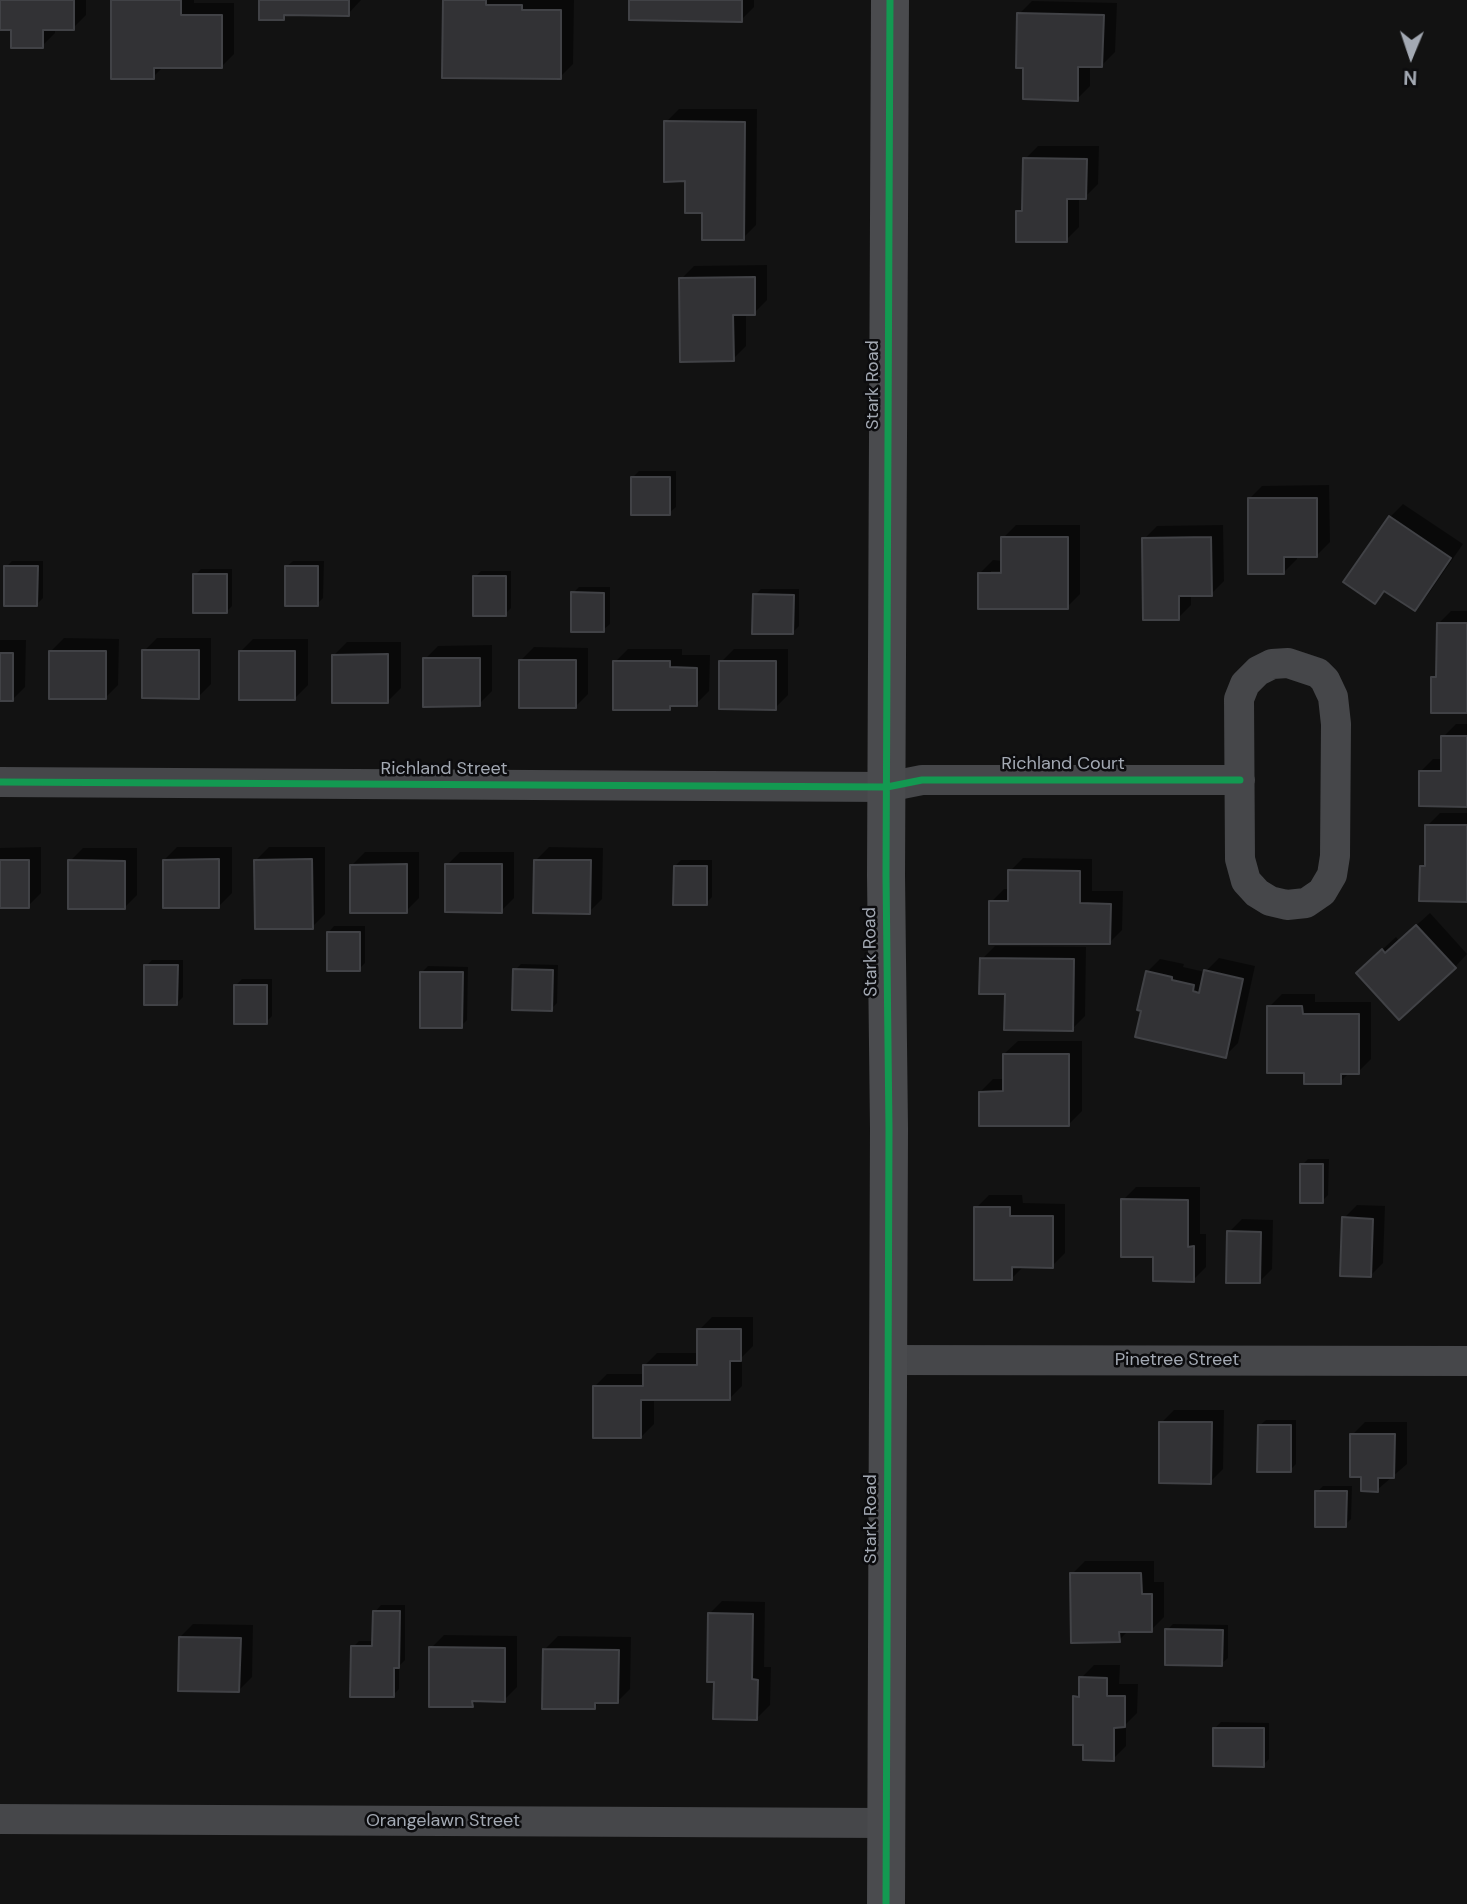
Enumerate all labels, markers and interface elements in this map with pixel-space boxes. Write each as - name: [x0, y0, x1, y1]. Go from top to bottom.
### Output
- north arrow: [1376, 21, 1446, 91]
- text: N: [1403, 65, 1418, 90]
- street label: Stark Road: [862, 340, 884, 430]
- street label: Richland Court: [1001, 753, 1125, 775]
- street label: Richland Street: [381, 758, 507, 780]
- street label: Stark Road: [859, 907, 883, 997]
- street label: Pinetree Street: [1115, 1349, 1239, 1371]
- street label: Stark Road: [860, 1474, 882, 1564]
- street label: Orangelawn Street: [366, 1810, 520, 1832]

